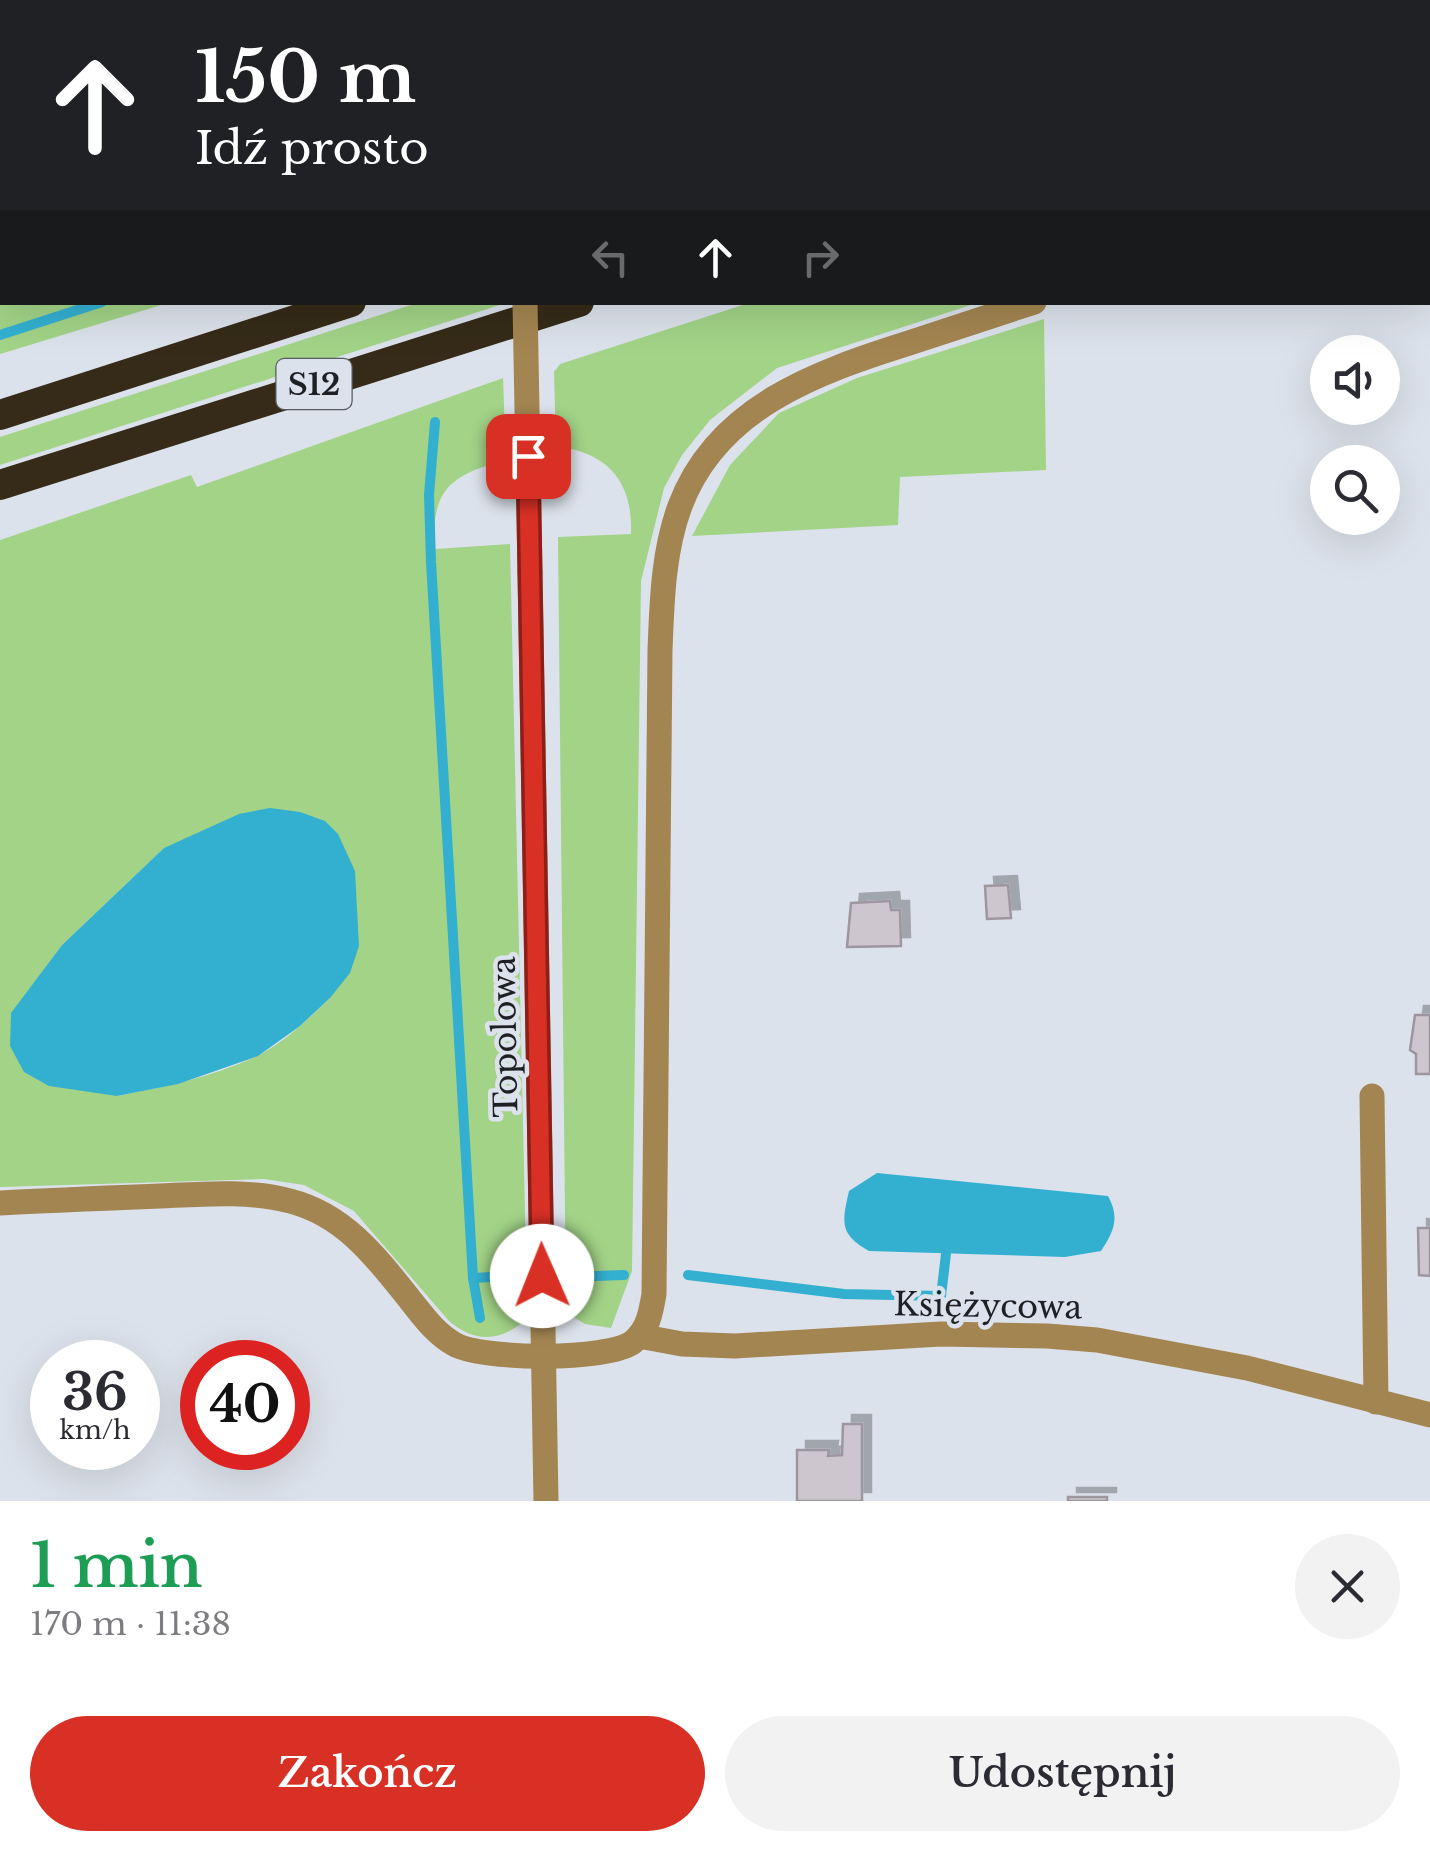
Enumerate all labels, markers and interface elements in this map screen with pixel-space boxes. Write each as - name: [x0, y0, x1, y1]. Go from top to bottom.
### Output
- text: 150 m: [195, 34, 416, 121]
- icon: ahead: [30, 40, 160, 170]
- text: Idź prosto: [195, 120, 429, 176]
- icon: left: [583, 230, 638, 285]
- icon: ahead: [688, 230, 743, 285]
- icon: right: [793, 230, 848, 285]
- map controls: [1310, 335, 1400, 535]
- button: sound: [1310, 335, 1400, 425]
- road number: S12: [276, 359, 352, 409]
- pin: [486, 414, 571, 499]
- icon: arrive: [501, 429, 556, 484]
- button: search: [1310, 445, 1400, 535]
- street label: Topolowa: [484, 956, 526, 1118]
- position arrow: [490, 1224, 594, 1328]
- street label: Księżycowa: [893, 1284, 1083, 1328]
- speed limit sign: 40: [180, 1340, 310, 1470]
- text: 36: [62, 1361, 128, 1424]
- text: km/h: [60, 1415, 130, 1446]
- text: 1 min: [30, 1529, 203, 1603]
- button: close: [1295, 1534, 1400, 1639]
- text: 170 m · 11:38: [30, 1604, 231, 1644]
- button: Zakończ: [30, 1716, 705, 1831]
- button: Udostępnij: [725, 1716, 1400, 1831]

